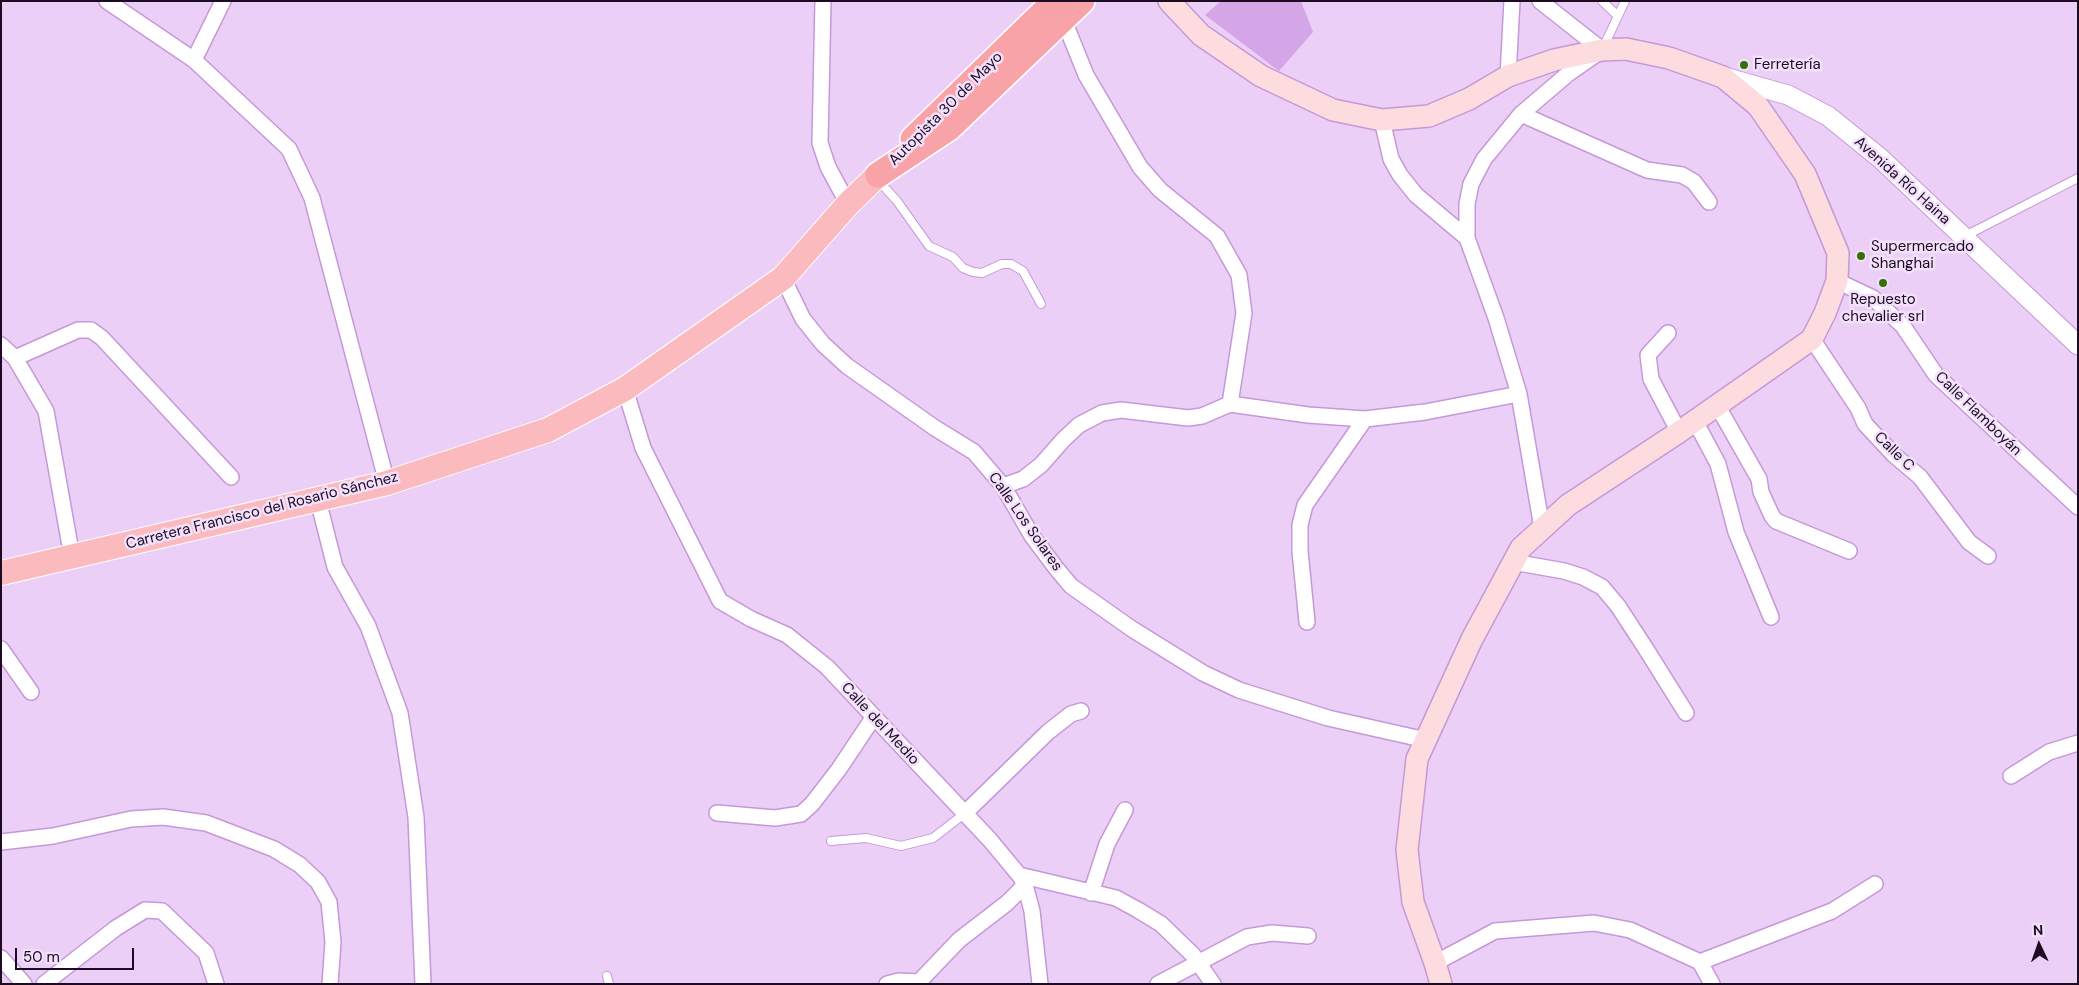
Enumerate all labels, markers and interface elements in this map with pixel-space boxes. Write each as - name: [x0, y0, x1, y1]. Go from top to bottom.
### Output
- street label: Autopista 30 de Mayo: [885, 48, 1007, 170]
- place label: Ferretería: [1754, 56, 1821, 74]
- marker: Ferretería: [1738, 59, 1750, 71]
- street label: Avenida Río Haina: [1850, 133, 1954, 229]
- place label: Supermercado Shanghai: [1871, 238, 1974, 273]
- marker: Supermercado Shanghai: [1855, 250, 1867, 262]
- marker: Repuesto chevalier srl: [1877, 277, 1889, 289]
- place label: Repuesto chevalier srl: [1842, 291, 1924, 326]
- street label: Calle Flamboyán: [1931, 368, 2025, 460]
- street label: Calle C: [1870, 429, 1918, 475]
- street label: Carretera Francisco del Rosario Sánchez: [124, 468, 400, 554]
- street label: Calle Los Solares: [984, 469, 1066, 575]
- street label: Calle del Medio: [837, 679, 923, 769]
- north arrow: [2014, 920, 2064, 970]
- text: N: [2033, 921, 2044, 939]
- scale bar: [18, 938, 136, 970]
- text: 50 m: [23, 947, 60, 967]

